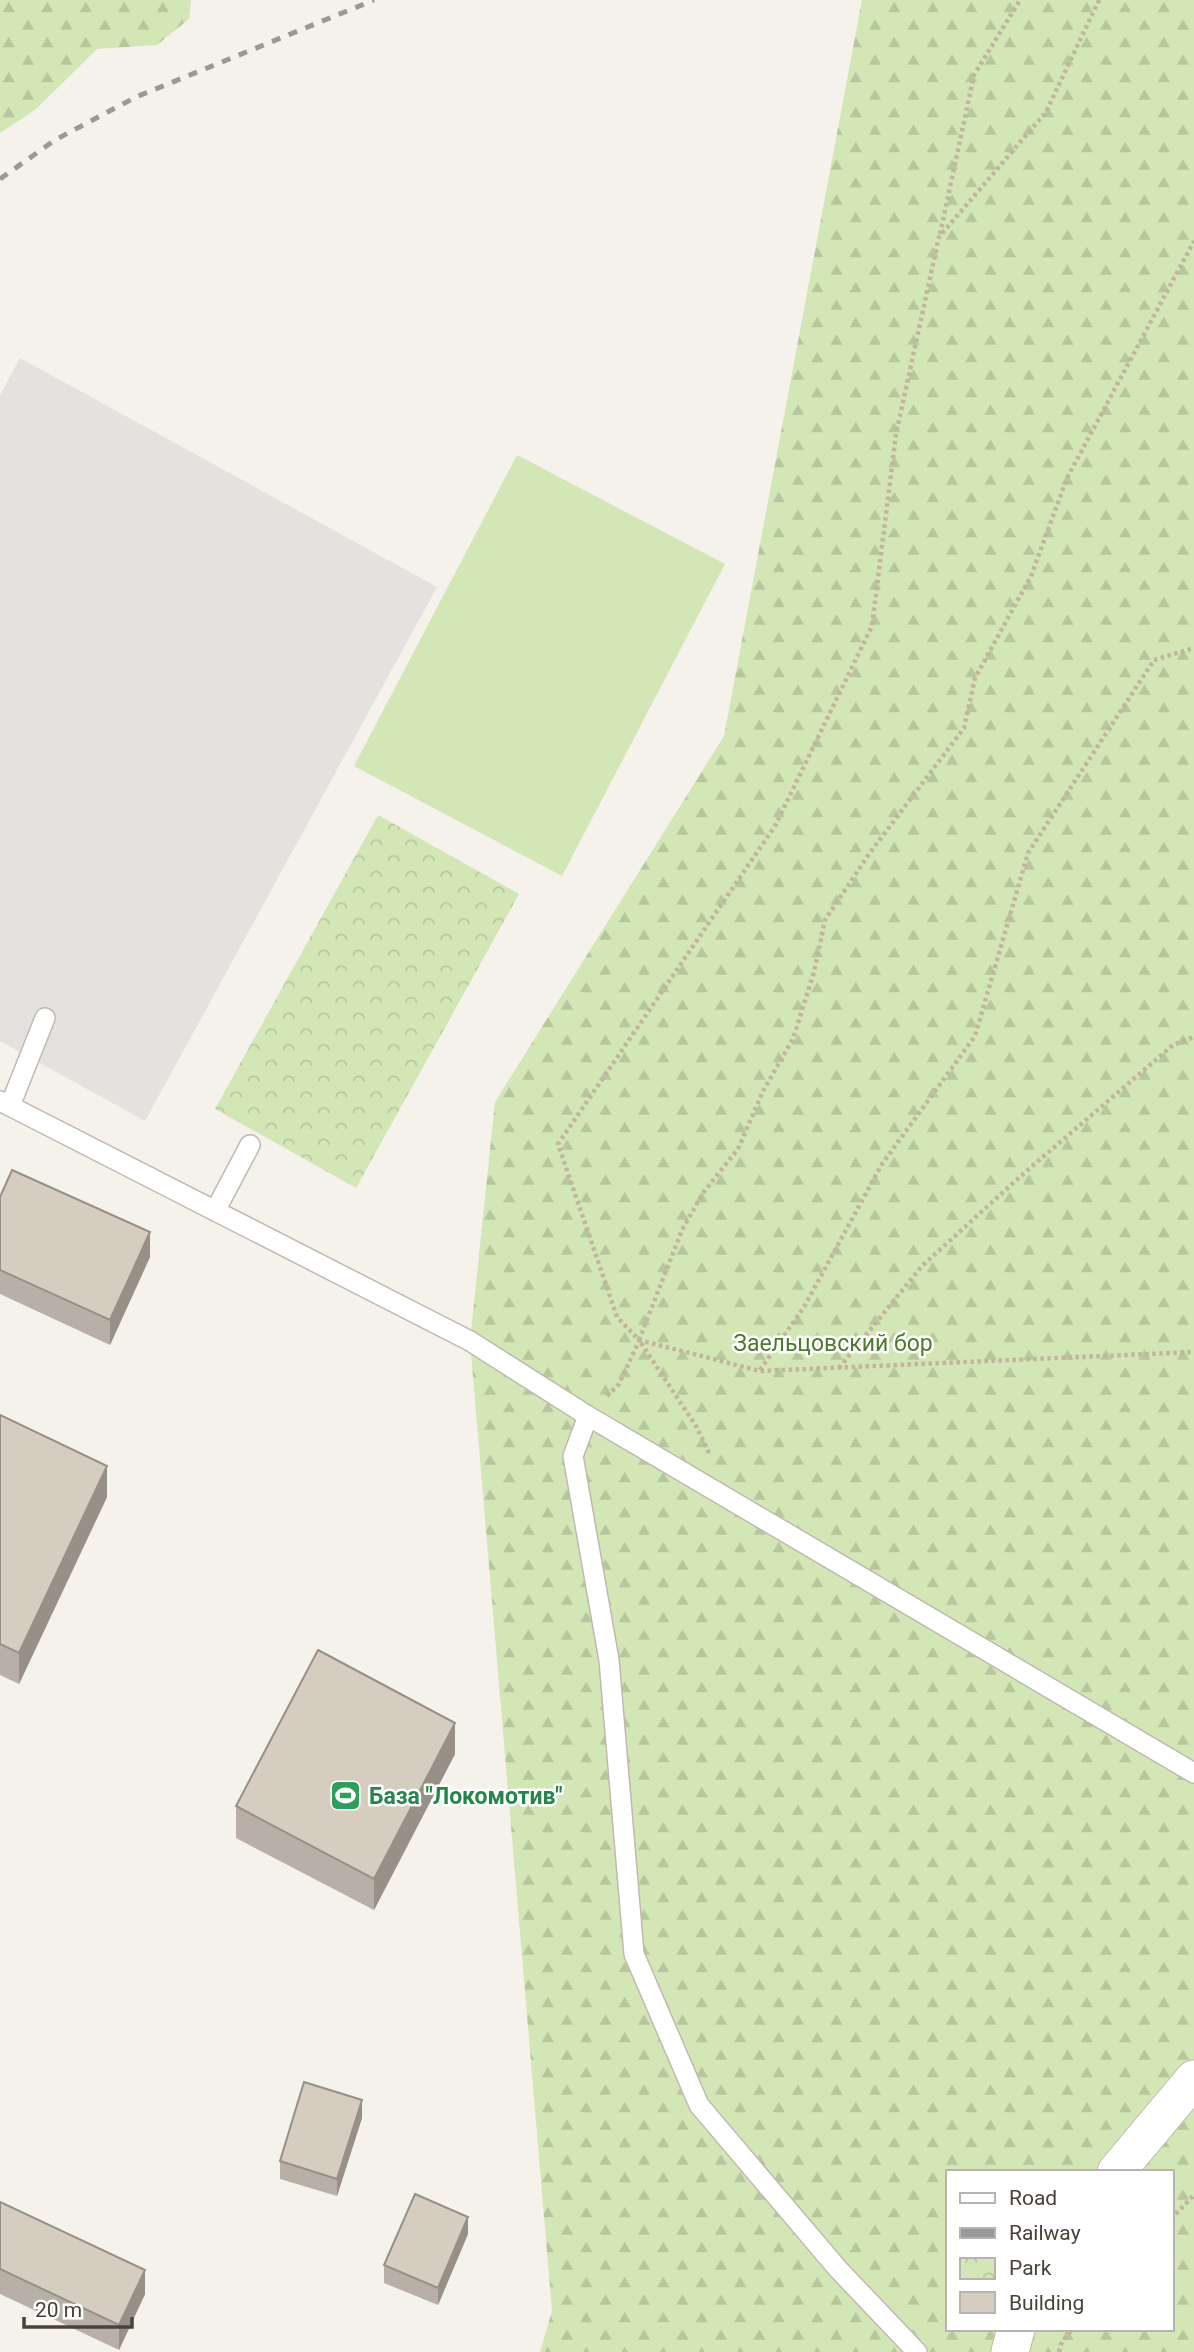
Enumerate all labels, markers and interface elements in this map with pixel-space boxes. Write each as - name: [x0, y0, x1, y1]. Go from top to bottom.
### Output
- park label: Заельцовский бор: [733, 1330, 933, 1357]
- sports icon: База "Локомотив": [329, 1779, 363, 1813]
- place label: База "Локомотив": [369, 1783, 563, 1810]
- legend: [946, 2170, 1173, 2331]
- text: Road: [1009, 2186, 1057, 2210]
- text: Railway: [1009, 2221, 1081, 2245]
- text: Park: [1009, 2256, 1052, 2280]
- scale bar: [24, 2286, 133, 2330]
- text: Building: [1009, 2291, 1084, 2315]
- text: 20 m: [35, 2298, 82, 2322]

